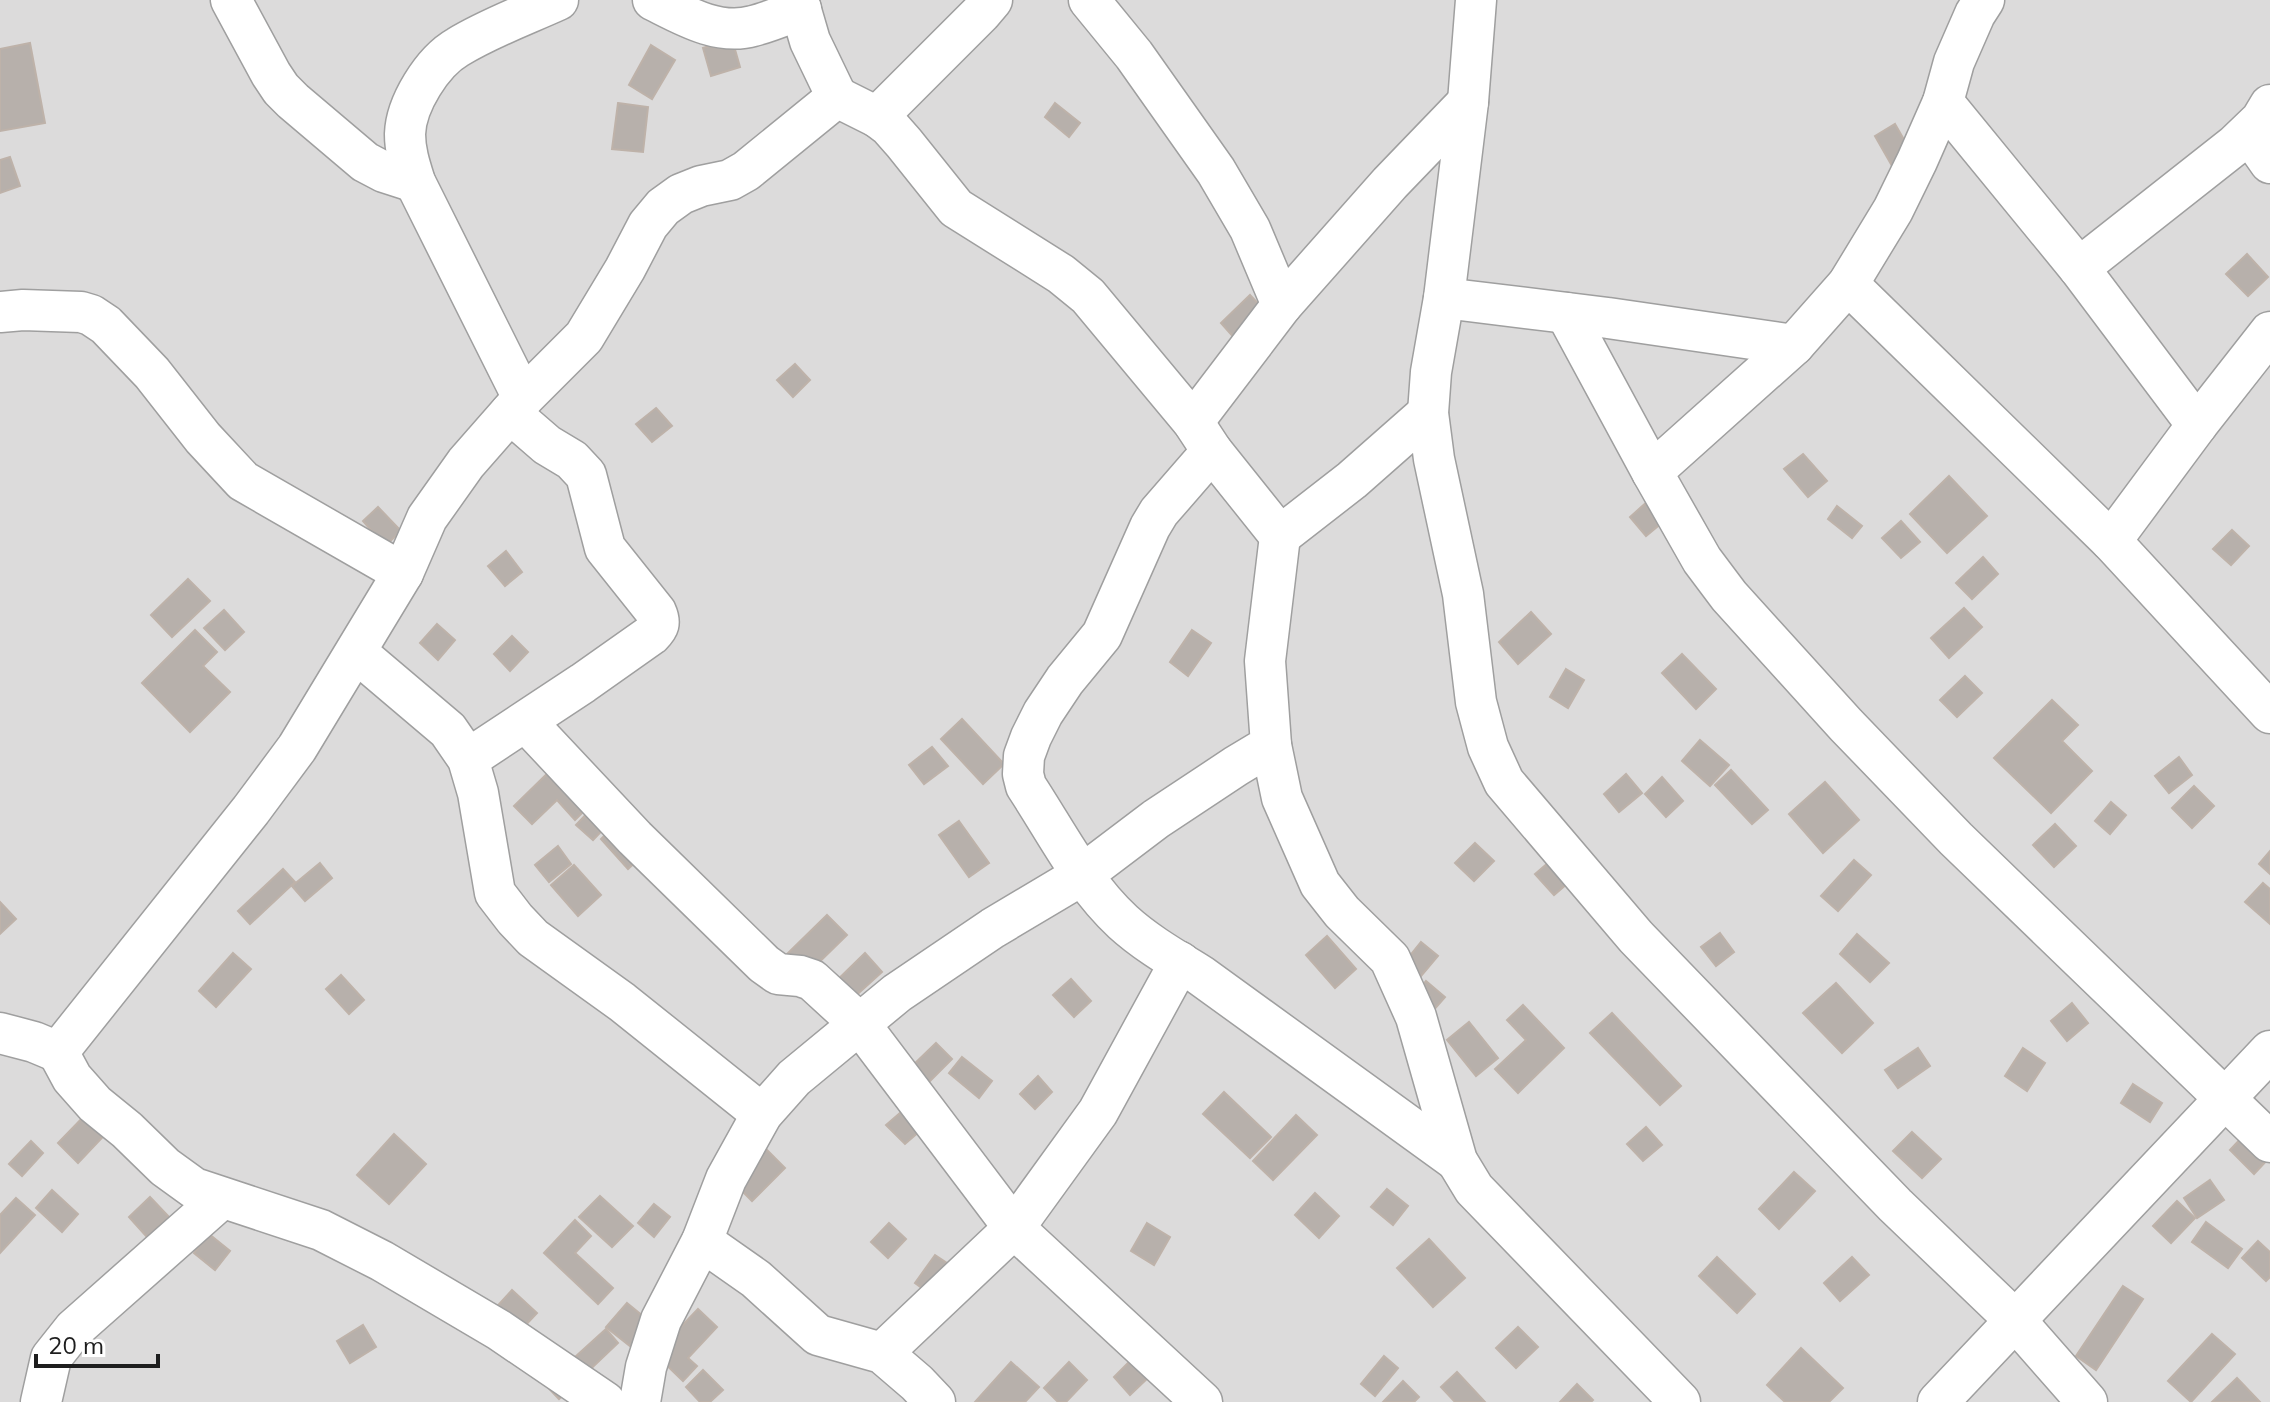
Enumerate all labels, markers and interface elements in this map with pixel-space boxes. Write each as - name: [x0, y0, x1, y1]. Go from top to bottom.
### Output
- scale bar: [36, 1318, 158, 1368]
- text: 20 m: [48, 1330, 104, 1360]

